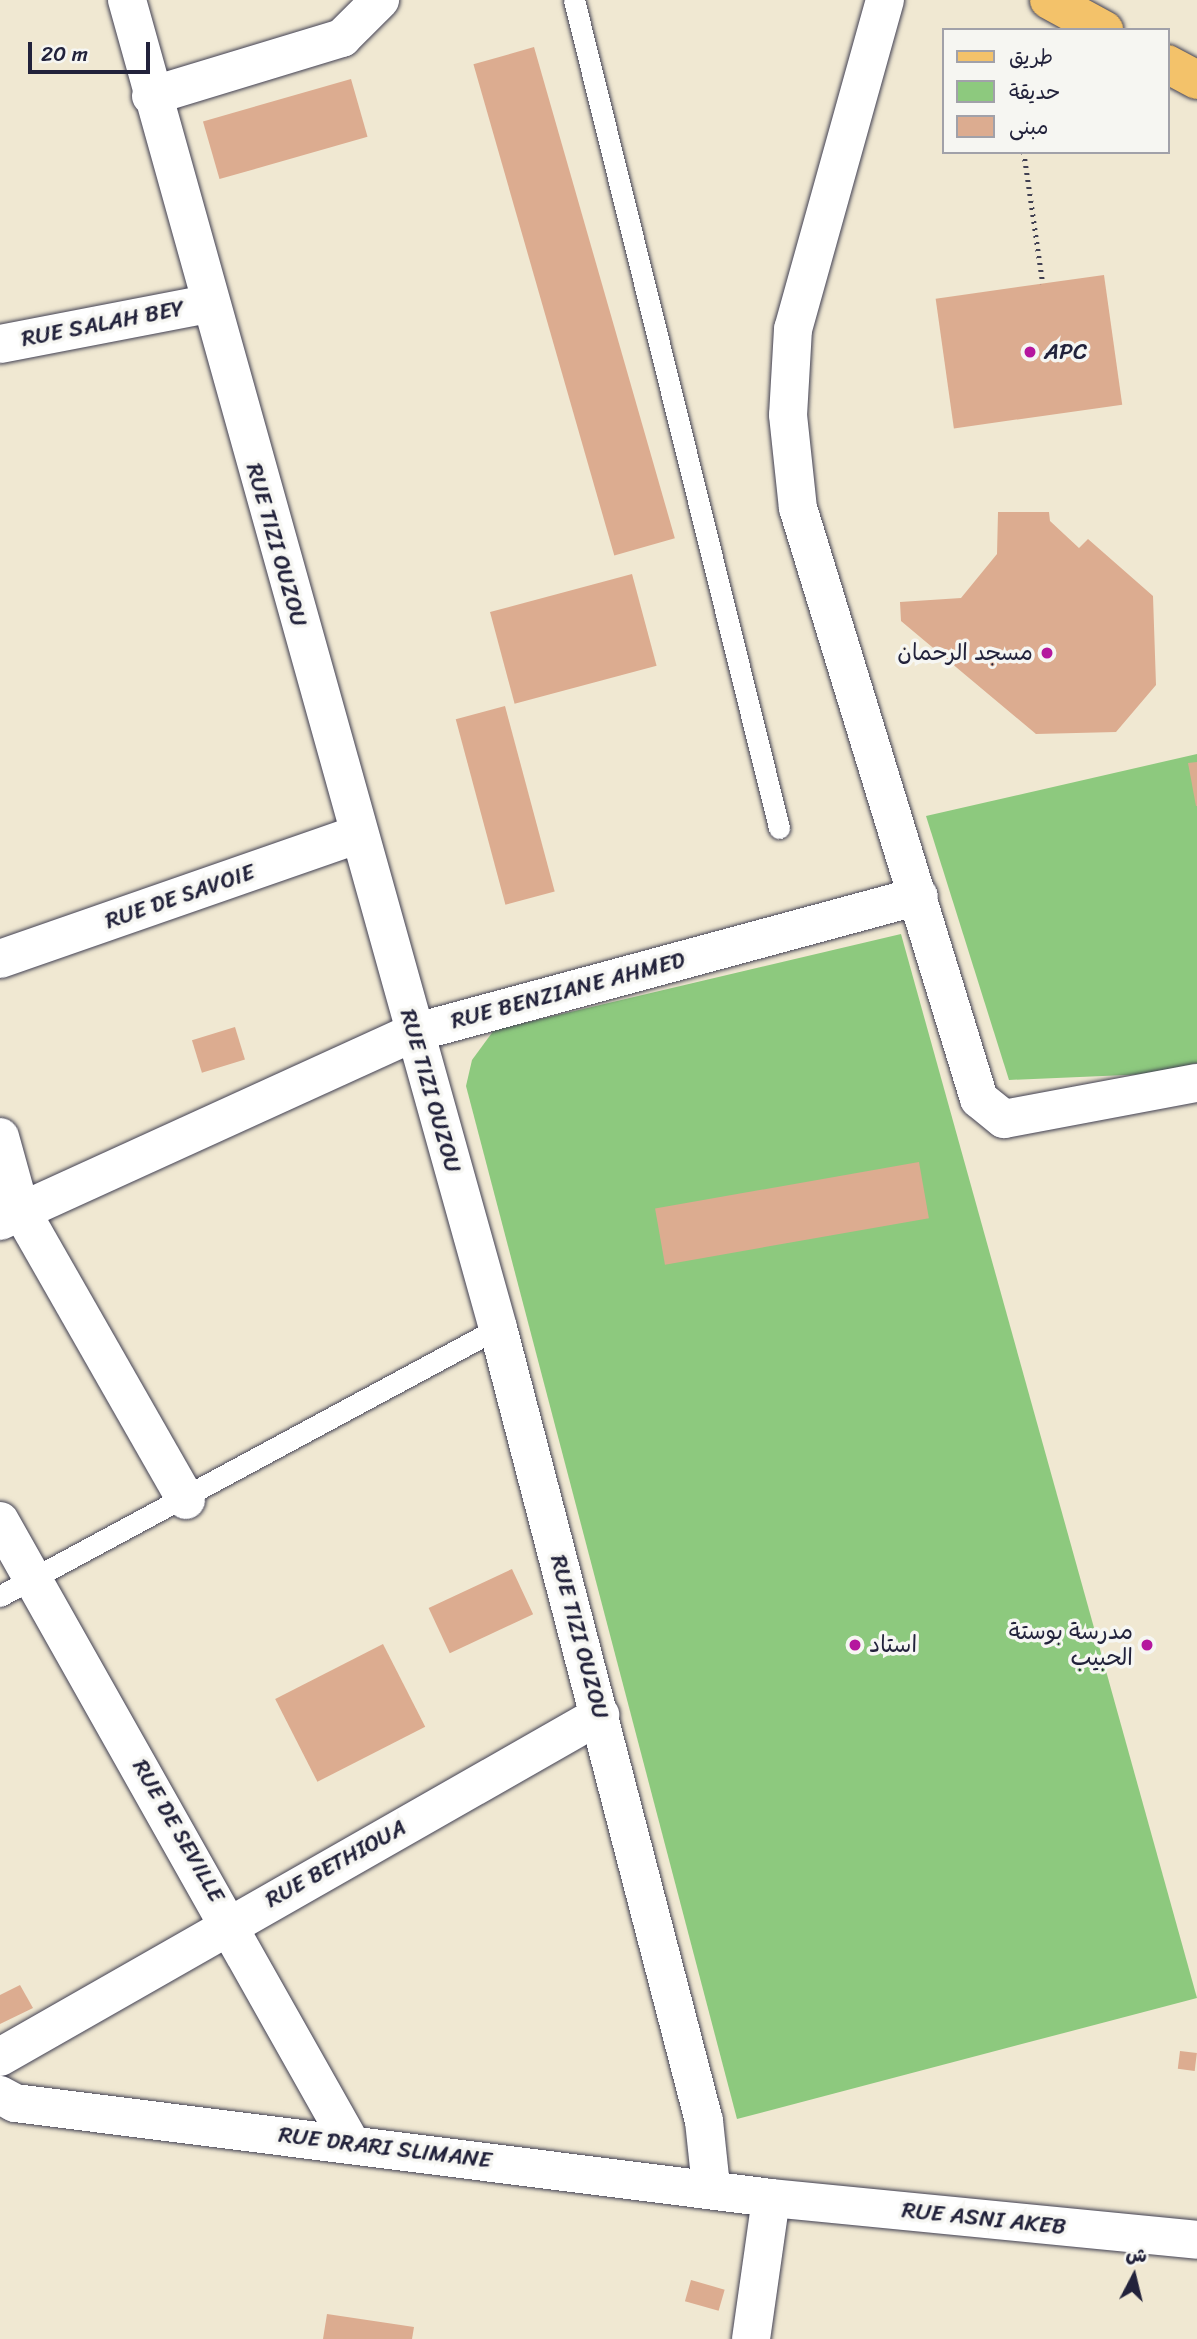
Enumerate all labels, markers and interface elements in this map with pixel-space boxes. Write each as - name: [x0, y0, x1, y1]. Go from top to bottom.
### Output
- scale bar: [32, 28, 154, 72]
- legend: [942, 28, 1169, 154]
- text: 20 m: [41, 35, 88, 73]
- text: طريق: [1009, 38, 1053, 76]
- text: حديقة: [1009, 73, 1060, 111]
- text: مبنى: [1009, 108, 1048, 146]
- street label: RUE SALAH BEY: [20, 295, 186, 353]
- place label: APC: [1044, 338, 1087, 366]
- marker: APC: [1022, 344, 1038, 360]
- street label: RUE TIZI OUZOU: [239, 460, 313, 630]
- place label: مسجد الرحمان: [897, 639, 1033, 667]
- marker: مسجد الرحمان: [1039, 645, 1055, 661]
- street label: RUE DE SAVOIE: [101, 858, 259, 936]
- street label: RUE BENZIANE AHMED: [450, 947, 686, 1035]
- street label: RUE TIZI OUZOU: [393, 1006, 467, 1176]
- street label: RUE TIZI OUZOU: [544, 1551, 614, 1723]
- place label: مدرسة بوستة الحبيب: [1009, 1618, 1133, 1672]
- place label: استاد: [869, 1631, 917, 1659]
- marker: استاد: [847, 1637, 863, 1653]
- marker: مدرسة بوستة الحبيب: [1139, 1637, 1155, 1653]
- street label: RUE DE SEVILLE: [125, 1754, 231, 1908]
- street label: RUE BETHIOUA: [262, 1815, 410, 1913]
- street label: RUE DRARI SLIMANE: [277, 2121, 493, 2175]
- street label: RUE ASNI AKEB: [901, 2197, 1067, 2241]
- text: ش: [1124, 2237, 1149, 2272]
- north arrow: [1099, 2241, 1169, 2311]

